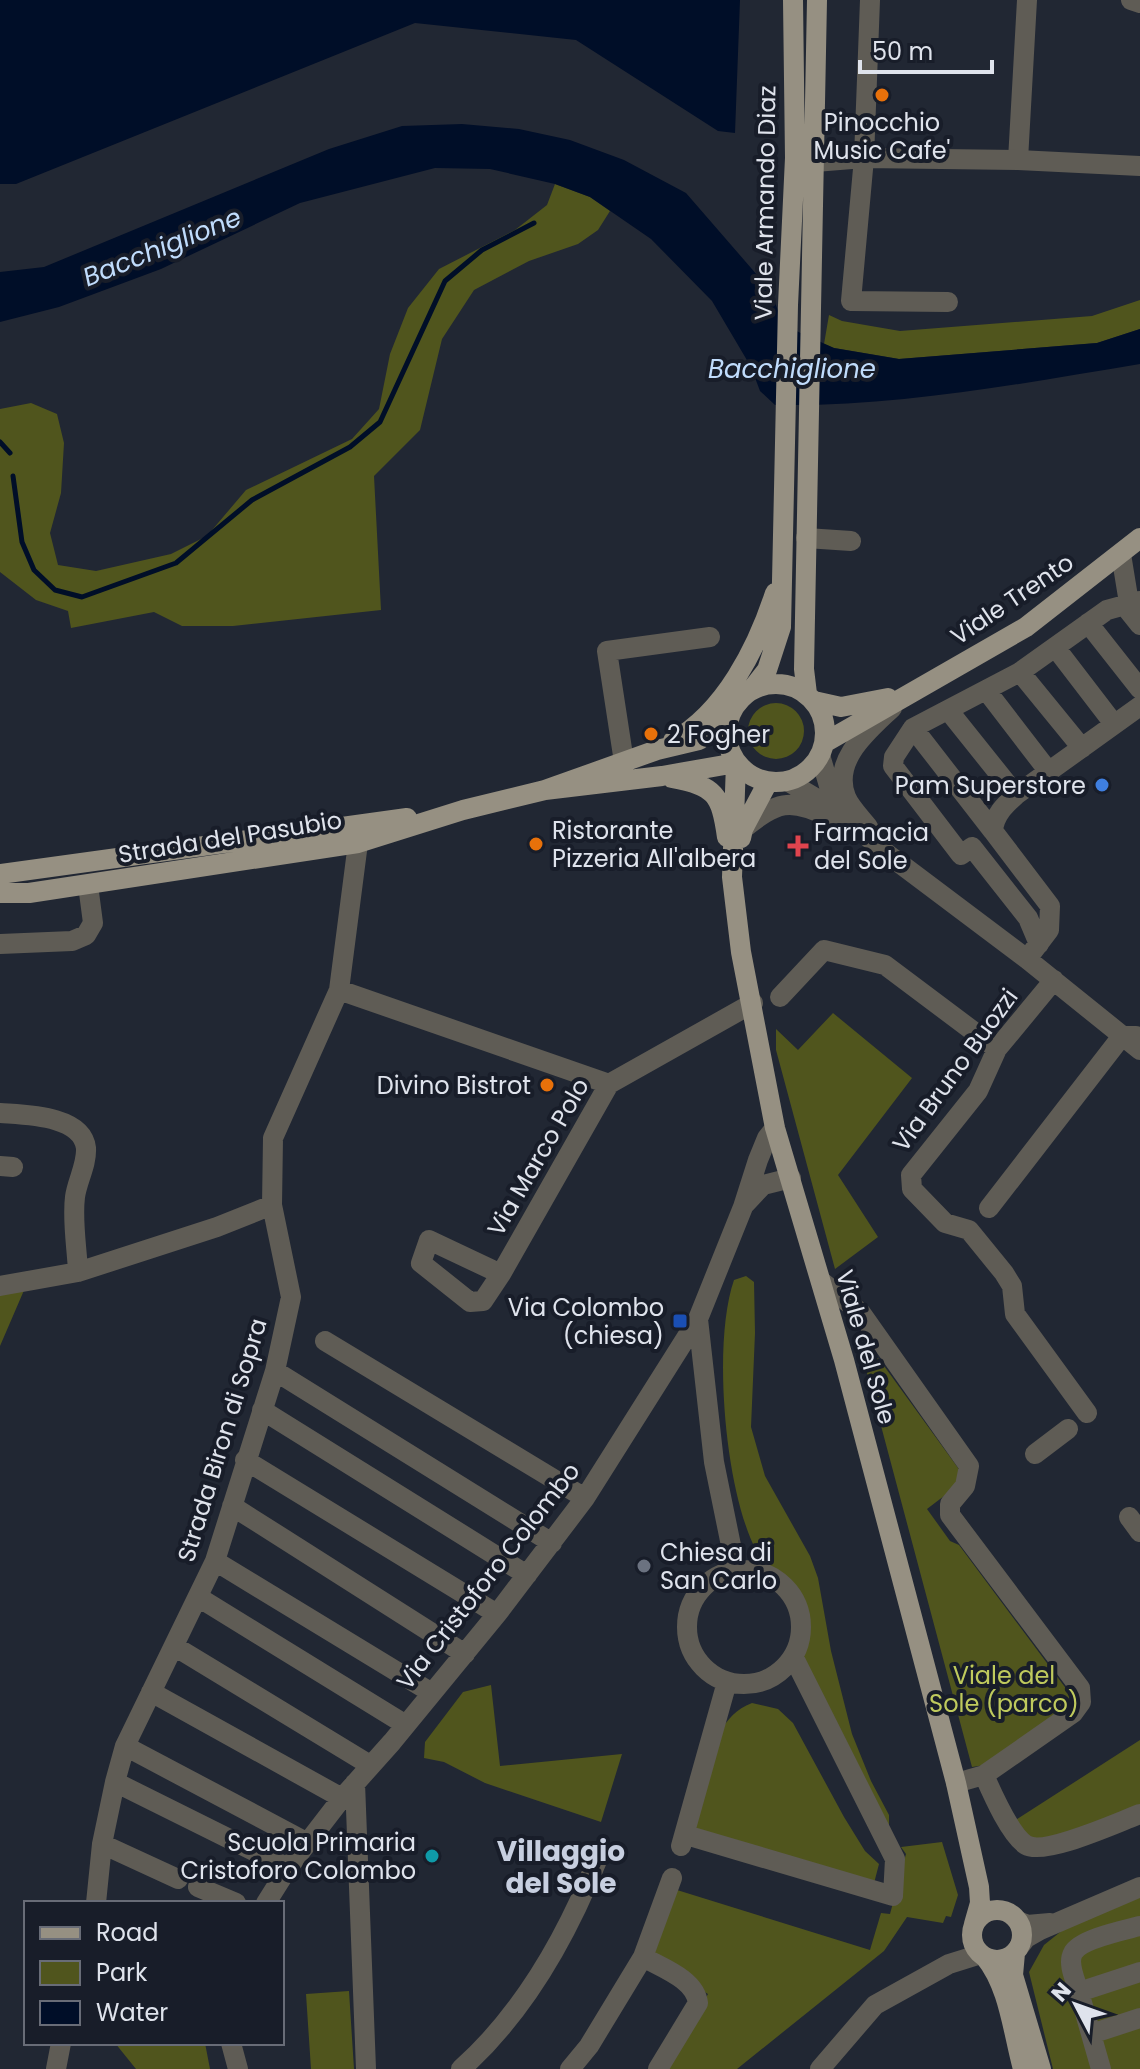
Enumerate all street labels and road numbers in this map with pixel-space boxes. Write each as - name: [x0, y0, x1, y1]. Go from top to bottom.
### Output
- street label: Viale Armando Diaz: [746, 85, 784, 321]
- street label: Viale Trento: [944, 546, 1080, 652]
- street label: Strada del Pasubio: [116, 803, 344, 871]
- street label: Via Bruno Buozzi: [885, 982, 1025, 1158]
- street label: Via Marco Polo: [479, 1072, 597, 1242]
- street label: Viale del Sole: [828, 1266, 904, 1428]
- street label: Strada Biron di Sopra: [169, 1314, 275, 1566]
- street label: Via Cristoforo Colombo: [389, 1455, 587, 1697]

